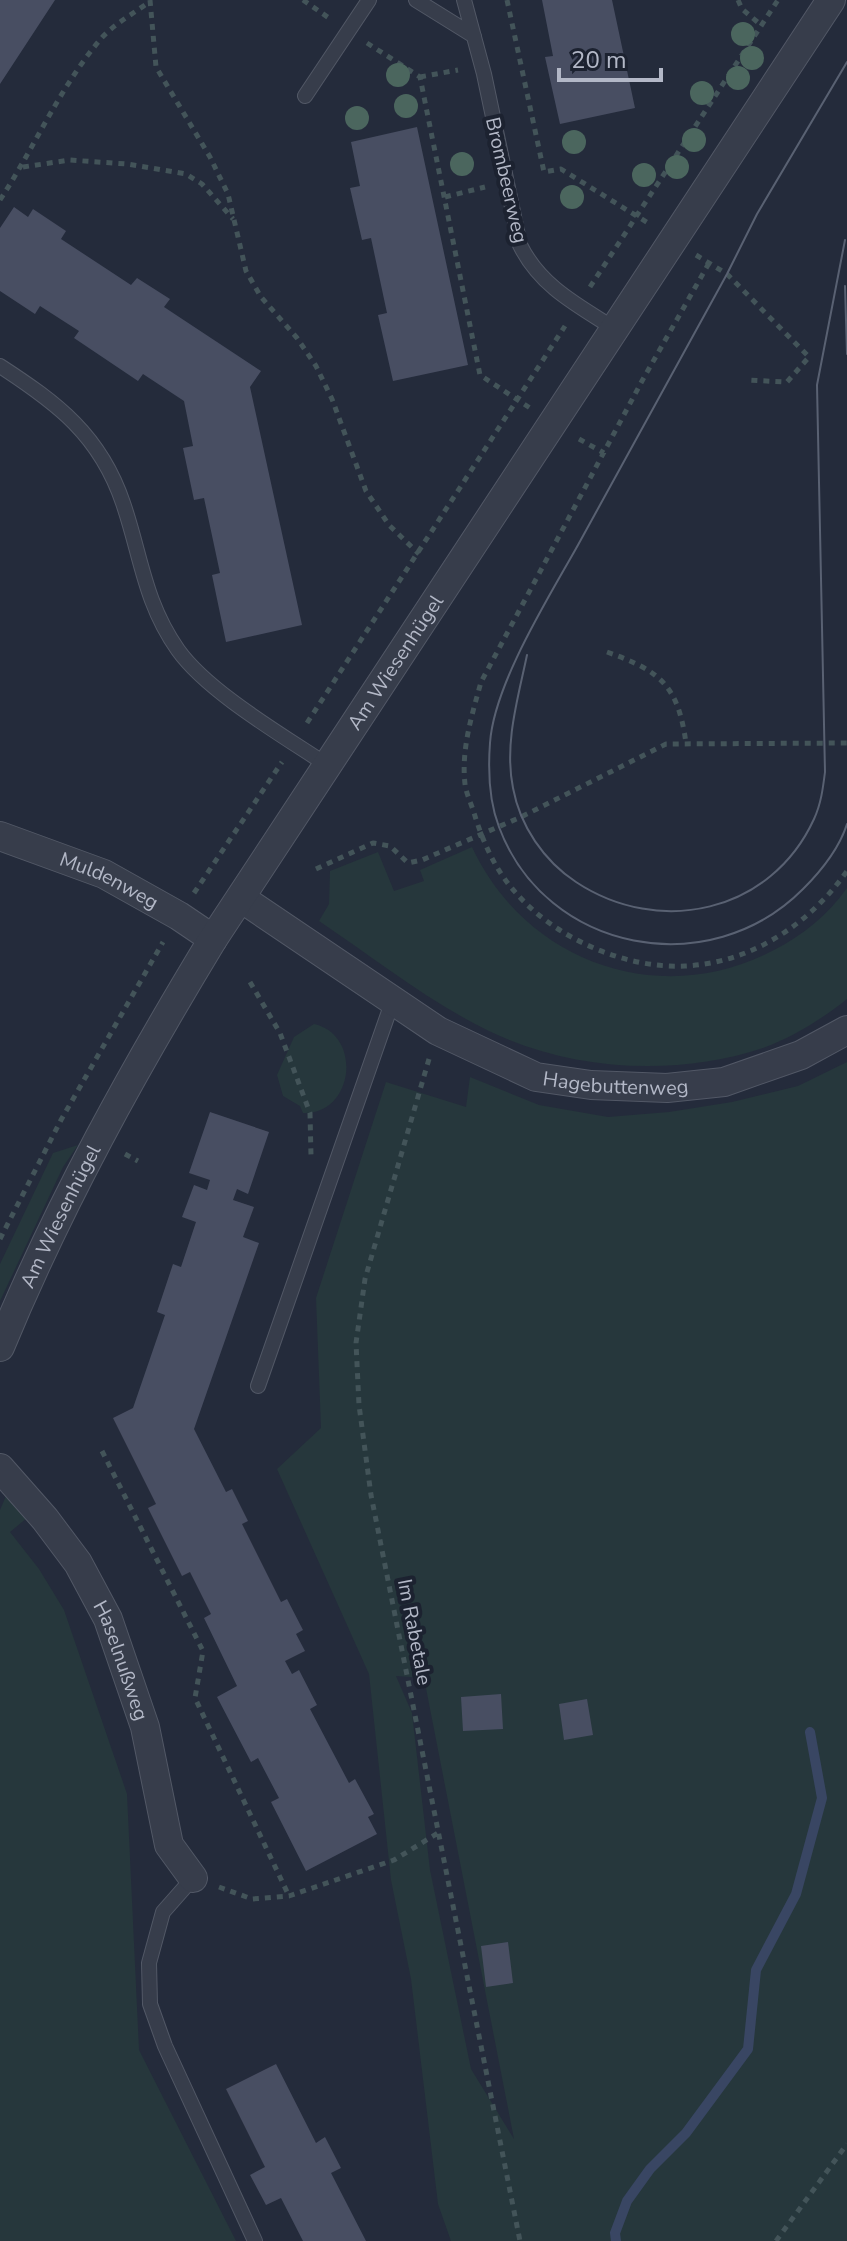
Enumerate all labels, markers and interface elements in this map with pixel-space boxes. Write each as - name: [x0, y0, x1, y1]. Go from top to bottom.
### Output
- scale bar: [559, 32, 661, 82]
- text: 20 m: [571, 44, 627, 76]
- street label: Brombeerweg: [479, 114, 534, 246]
- street label: Am Wiesenhügel: [341, 590, 450, 735]
- street label: Muldenweg: [56, 846, 163, 916]
- street label: Hagebuttenweg: [541, 1065, 690, 1102]
- street label: Am Wiesenhügel: [14, 1140, 107, 1292]
- street label: Im Rabetale: [391, 1577, 438, 1688]
- street label: Haselnußweg: [87, 1596, 155, 1724]

